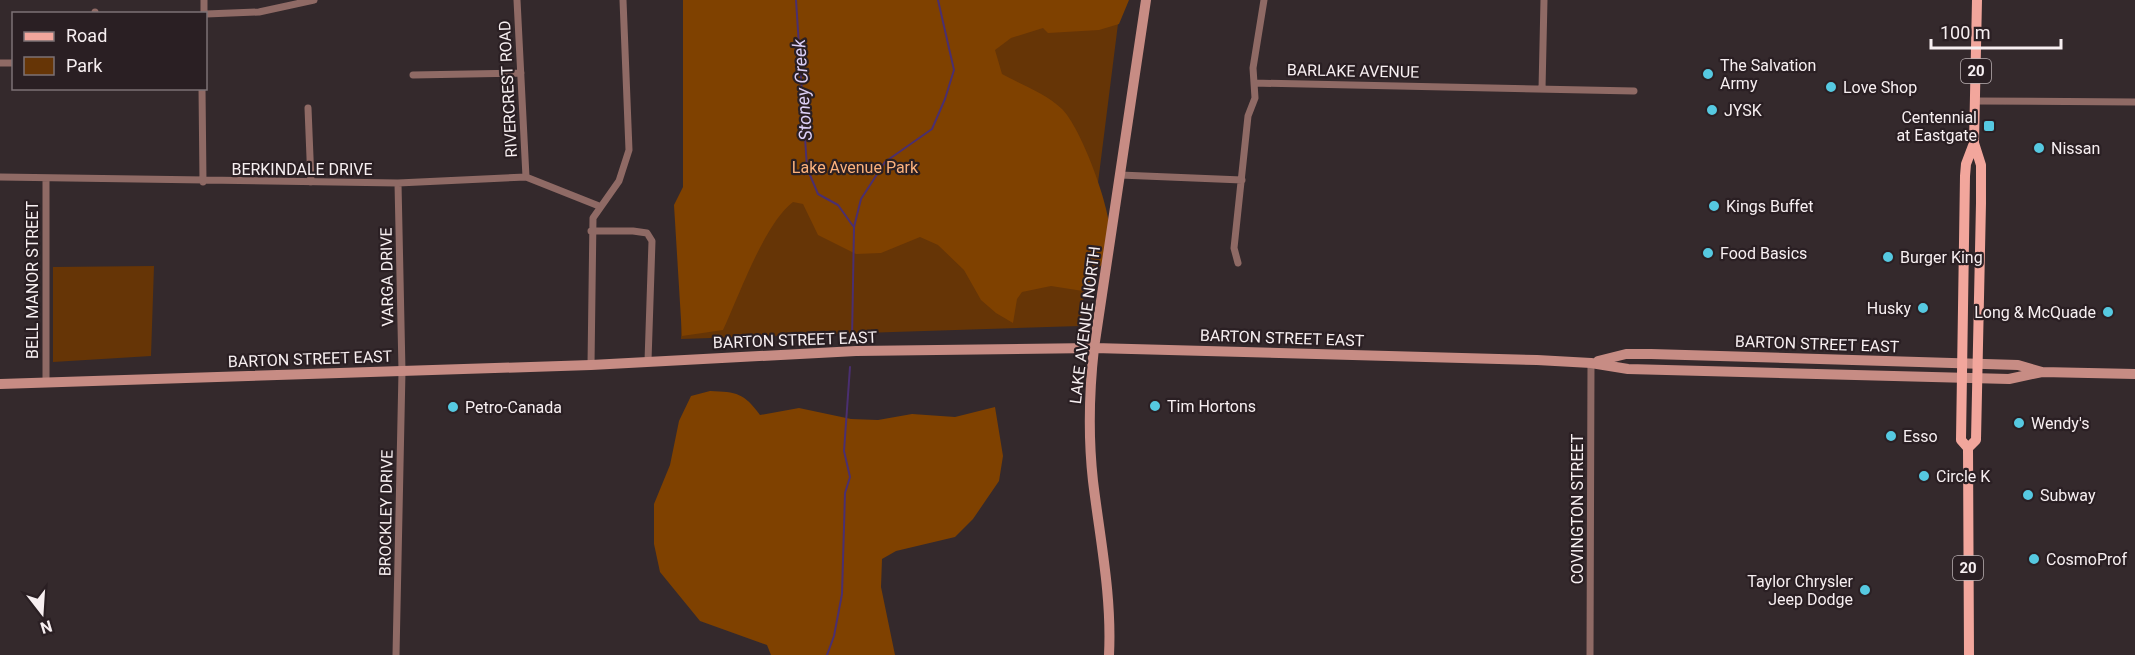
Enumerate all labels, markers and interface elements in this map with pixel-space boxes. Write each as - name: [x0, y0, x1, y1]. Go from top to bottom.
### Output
- legend: [12, 12, 207, 90]
- scale bar: [1931, 12, 2062, 50]
- street label: RIVERCREST ROAD: [495, 20, 521, 158]
- text: 100 m: [1940, 22, 1991, 43]
- text: Road: [66, 25, 107, 46]
- water label: Stoney Creek: [788, 37, 816, 142]
- text: Park: [66, 55, 103, 76]
- place label: The Salvation Army: [1720, 56, 1816, 93]
- road number: 20: [1961, 59, 1991, 83]
- street label: BARLAKE AVENUE: [1287, 60, 1419, 82]
- marker: The Salvation Army: [1701, 67, 1715, 81]
- place label: Love Shop: [1843, 78, 1917, 97]
- marker: Love Shop: [1824, 80, 1838, 94]
- place label: JYSK: [1724, 101, 1763, 120]
- marker: JYSK: [1705, 103, 1719, 117]
- place label: Centennial at Eastgate: [1896, 108, 1977, 145]
- marker: Centennial at Eastgate: [1982, 119, 1996, 133]
- place label: Nissan: [2051, 139, 2100, 158]
- marker: Nissan: [2032, 141, 2046, 155]
- park label: Lake Avenue Park: [792, 158, 919, 177]
- street label: BERKINDALE DRIVE: [231, 160, 373, 179]
- place label: Kings Buffet: [1726, 197, 1813, 216]
- marker: Kings Buffet: [1707, 199, 1721, 213]
- street label: BELL MANOR STREET: [23, 201, 42, 359]
- street label: VARGA DRIVE: [377, 227, 397, 327]
- place label: Food Basics: [1720, 244, 1807, 263]
- street label: LAKE AVENUE NORTH: [1066, 245, 1104, 405]
- marker: Food Basics: [1701, 246, 1715, 260]
- place label: Burger King: [1900, 248, 1983, 267]
- marker: Burger King: [1881, 250, 1895, 264]
- place label: Husky: [1867, 299, 1911, 318]
- marker: Husky: [1916, 301, 1930, 315]
- place label: Long & McQuade: [1974, 303, 2096, 322]
- marker: Long & McQuade: [2101, 305, 2115, 319]
- street label: BARTON STREET EAST: [1200, 326, 1365, 350]
- street label: BARTON STREET EAST: [713, 328, 878, 352]
- street label: BARTON STREET EAST: [1735, 332, 1900, 356]
- street label: BARTON STREET EAST: [228, 347, 393, 371]
- place label: Tim Hortons: [1167, 397, 1256, 416]
- place label: Petro-Canada: [465, 398, 562, 417]
- marker: Tim Hortons: [1148, 399, 1162, 413]
- marker: Petro-Canada: [446, 400, 460, 414]
- place label: Wendy's: [2031, 414, 2089, 433]
- marker: Wendy's: [2012, 416, 2026, 430]
- place label: Esso: [1903, 427, 1938, 446]
- marker: Esso: [1884, 429, 1898, 443]
- street label: COVINGTON STREET: [1568, 433, 1587, 584]
- street label: BROCKLEY DRIVE: [375, 450, 397, 576]
- place label: Circle K: [1936, 467, 1991, 486]
- marker: Circle K: [1917, 469, 1931, 483]
- place label: Subway: [2040, 486, 2096, 505]
- marker: Subway: [2021, 488, 2035, 502]
- place label: CosmoProf: [2046, 550, 2127, 569]
- marker: CosmoProf: [2027, 552, 2041, 566]
- road number: 20: [1953, 556, 1983, 580]
- place label: Taylor Chrysler Jeep Dodge: [1747, 572, 1854, 609]
- north arrow: [12, 583, 72, 643]
- marker: Taylor Chrysler Jeep Dodge: [1858, 583, 1872, 597]
- text: N: [38, 616, 54, 638]

